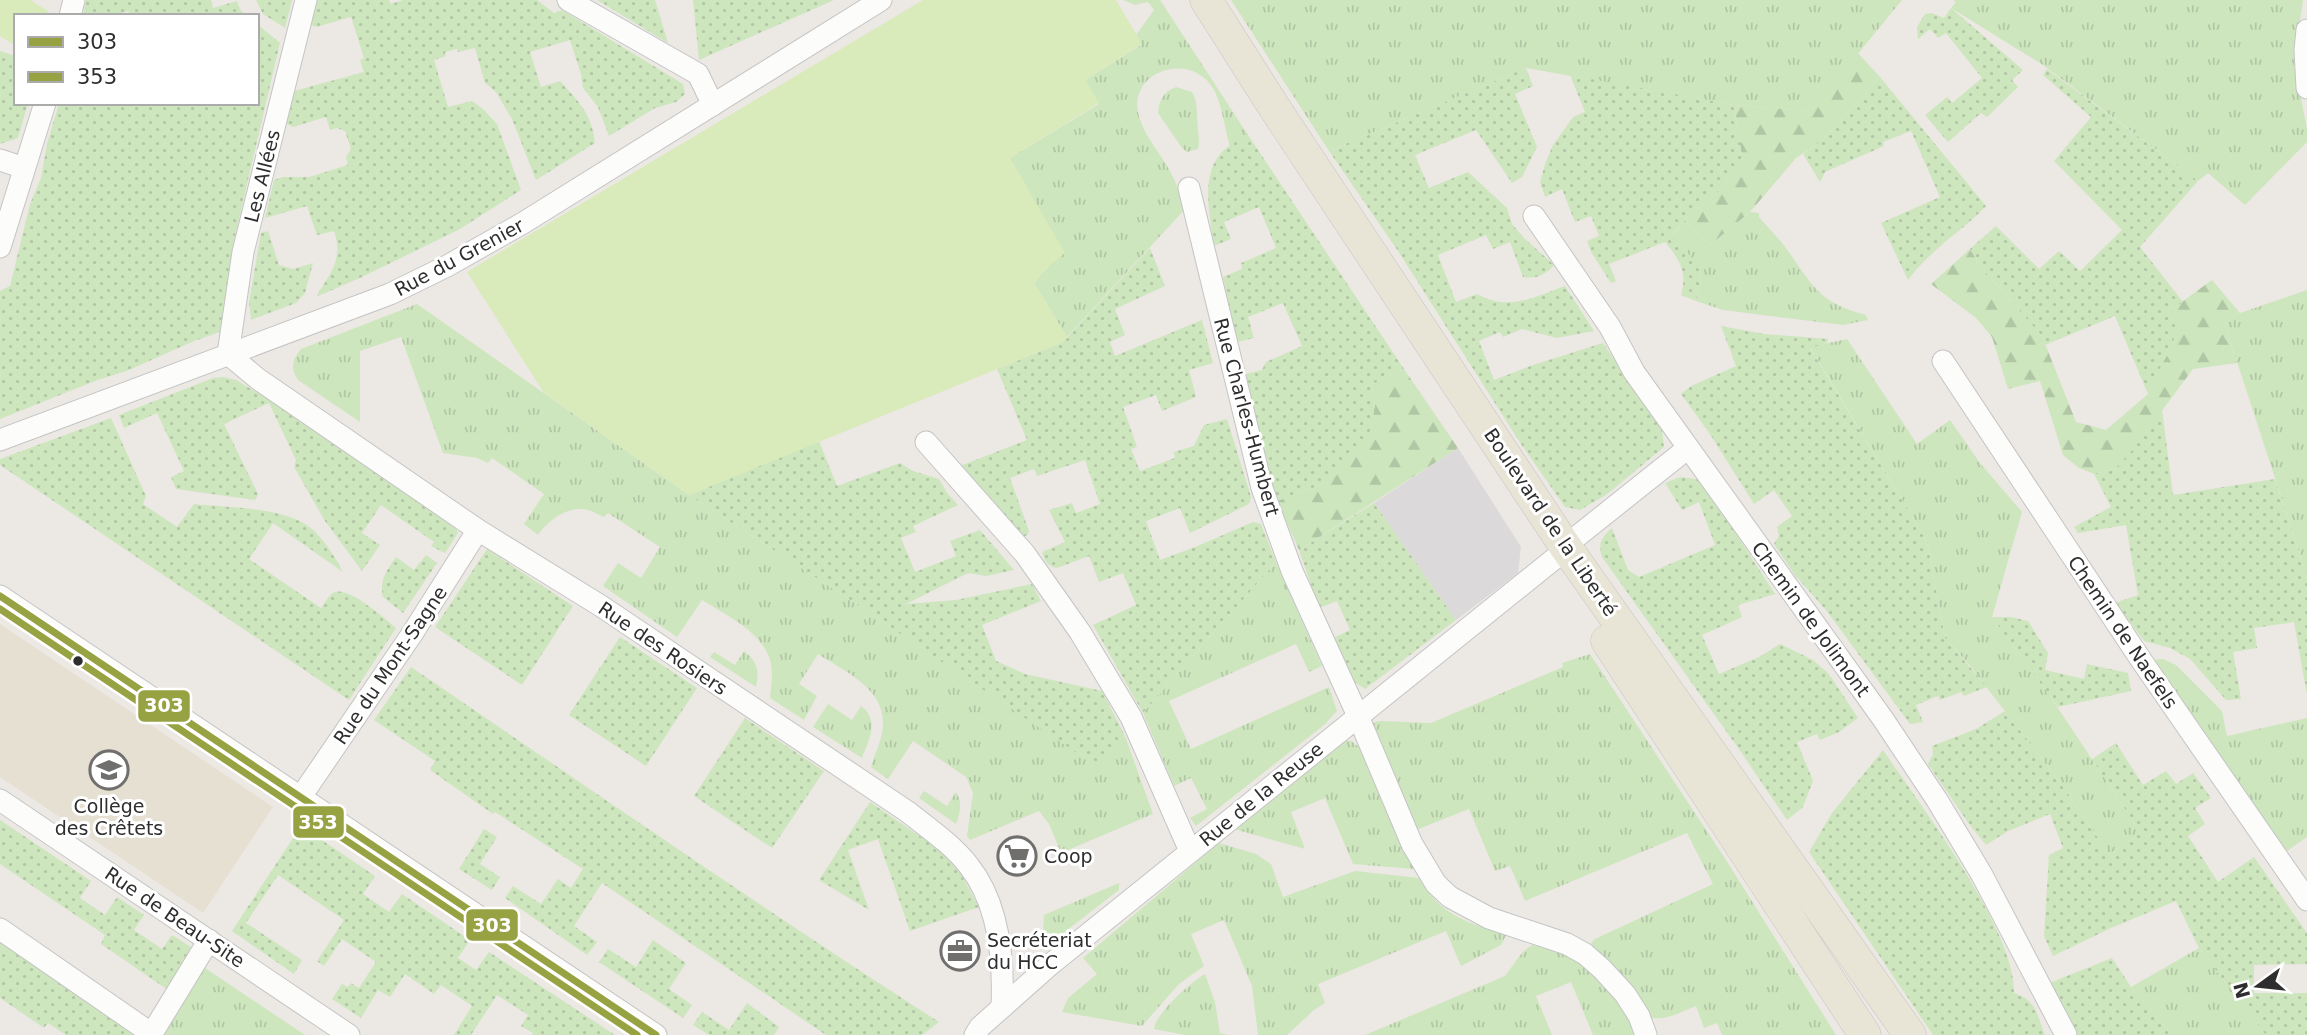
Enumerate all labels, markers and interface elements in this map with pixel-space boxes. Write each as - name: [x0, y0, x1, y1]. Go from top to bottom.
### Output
- legend: [14, 14, 259, 105]
- text: 303: [77, 30, 117, 54]
- text: 353: [77, 65, 117, 89]
- street label: Les Allées: [240, 127, 284, 225]
- street label: Rue du Grenier: [391, 214, 527, 300]
- street label: Rue Charles-Humbert: [1210, 315, 1284, 519]
- street label: Boulevard de la Liberté: [1480, 424, 1622, 620]
- street label: Chemin de Jolimont: [1747, 537, 1875, 701]
- street label: Chemin de Naefels: [2064, 551, 2182, 713]
- street label: Rue du Mont-Sagne: [329, 582, 451, 748]
- street label: Rue des Rosiers: [595, 597, 731, 699]
- unlabelled marker: [71, 654, 85, 668]
- line badge: 303: [137, 689, 191, 723]
- text: 303: [144, 694, 184, 716]
- street label: Rue de la Reuse: [1195, 737, 1327, 851]
- school or university icon: Collège des Crêtets: [88, 749, 130, 791]
- place label: Collège des Crêtets: [55, 795, 163, 839]
- line badge: 353: [292, 805, 345, 839]
- text: 353: [298, 811, 338, 833]
- supermarket icon: Coop: [996, 835, 1038, 877]
- place label: Coop: [1044, 845, 1093, 867]
- street label: Rue de Beau-Site: [101, 862, 249, 972]
- line badge: 303: [465, 908, 519, 942]
- text: 303: [472, 914, 512, 936]
- place label: Secréteriat du HCC: [987, 929, 1092, 973]
- office icon: Secréteriat du HCC: [939, 930, 981, 972]
- north arrow: [2223, 951, 2293, 1021]
- text: N: [2229, 980, 2254, 1001]

